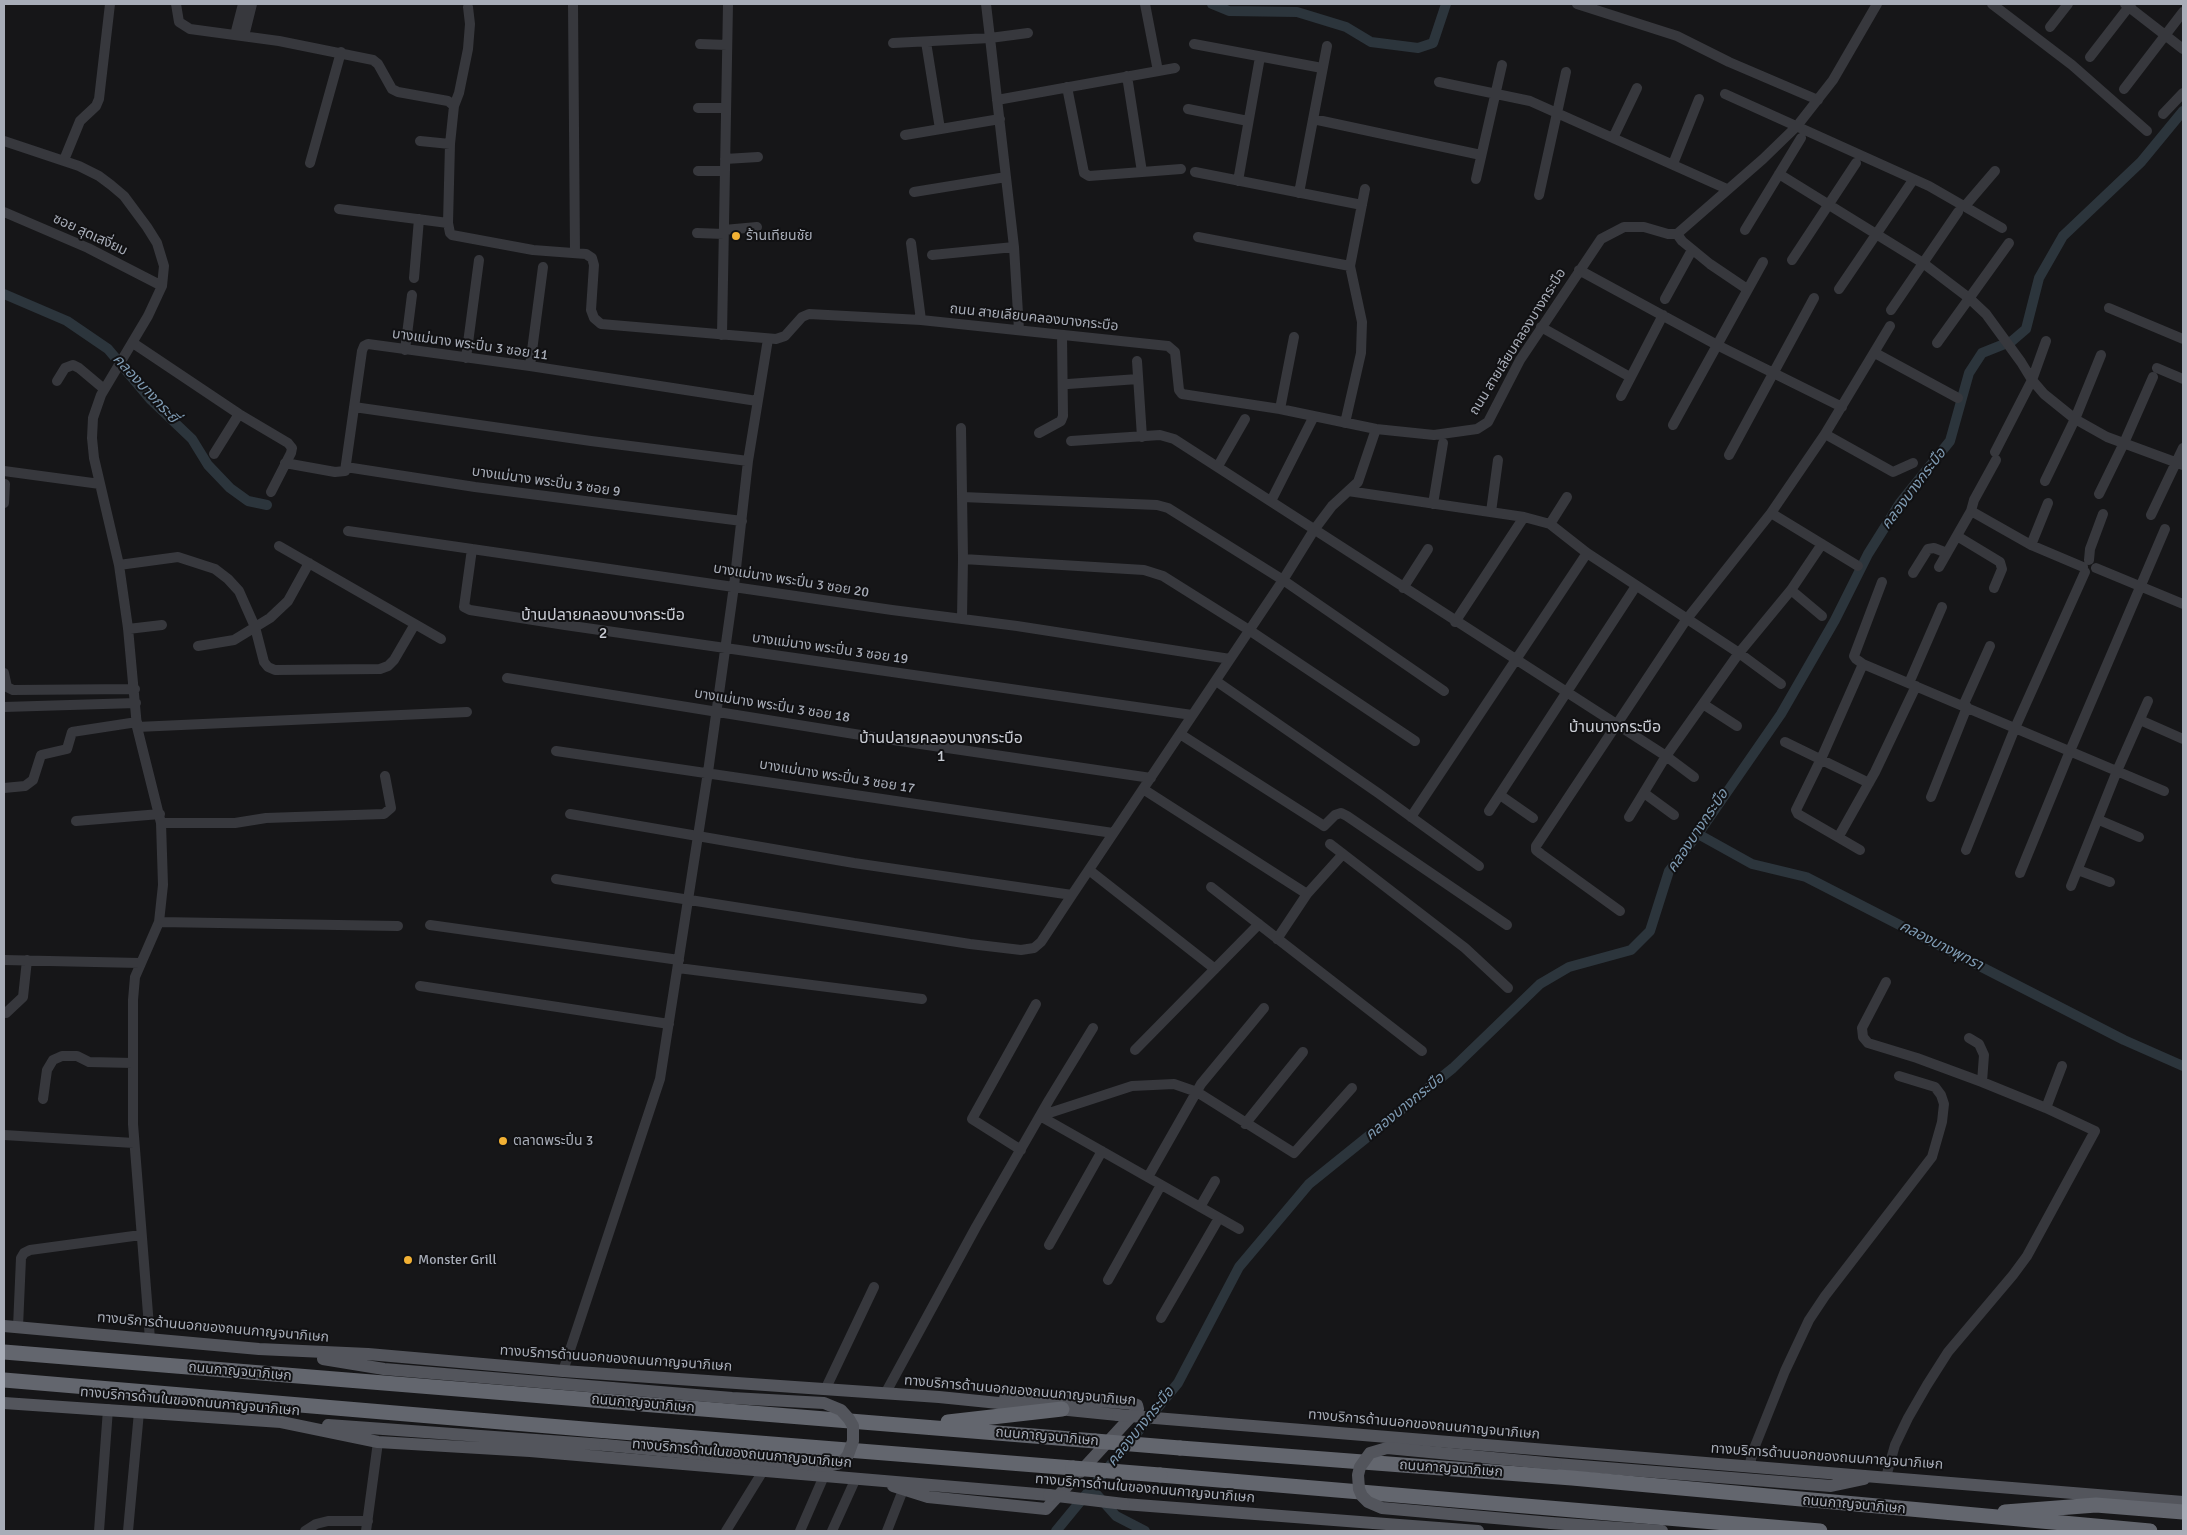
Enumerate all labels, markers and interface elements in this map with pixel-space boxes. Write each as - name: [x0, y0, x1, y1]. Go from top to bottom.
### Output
- street label: ซอย สุดเสงี่ยม: [50, 210, 130, 260]
- place label: ร้านเทียนชัย: [746, 228, 813, 244]
- marker: ร้านเทียนชัย: [730, 230, 742, 242]
- street label: ถนน สายเลียบคลองบางกระบือ: [1466, 266, 1570, 418]
- street label: ถนน สายเลียบคลองบางกระบือ: [949, 301, 1119, 335]
- street label: บางแม่นาง พระปิ่น 3 ซอย 11: [391, 326, 549, 364]
- water label: คลองบางกระยี่: [108, 351, 182, 427]
- water label: คลองบางกระบือ: [1878, 445, 1950, 533]
- street label: บางแม่นาง พระปิ่น 3 ซอย 9: [471, 463, 621, 501]
- street label: บางแม่นาง พระปิ่น 3 ซอย 20: [712, 560, 870, 602]
- district label: บ้านปลายคลองบางกระบือ 2: [521, 606, 685, 644]
- street label: บางแม่นาง พระปิ่น 3 ซอย 19: [751, 630, 909, 668]
- street label: บางแม่นาง พระปิ่น 3 ซอย 18: [693, 685, 851, 727]
- district label: บ้านบางกระบือ: [1569, 718, 1661, 738]
- district label: บ้านปลายคลองบางกระบือ 1: [859, 729, 1023, 767]
- street label: บางแม่นาง พระปิ่น 3 ซอย 17: [758, 756, 916, 798]
- water label: คลองบางกระบือ: [1664, 786, 1732, 876]
- water label: คลองบางพุทรา: [1897, 917, 1985, 975]
- water label: คลองบางกระบือ: [1362, 1070, 1448, 1144]
- place label: ตลาดพระปิ่น 3: [513, 1133, 593, 1149]
- marker: ตลาดพระปิ่น 3: [497, 1135, 509, 1147]
- place label: Monster Grill: [418, 1252, 497, 1268]
- marker: Monster Grill: [402, 1254, 414, 1266]
- street label: ทางบริการด้านนอกของถนนกาญจนาภิเษก: [96, 1309, 330, 1347]
- street label: ทางบริการด้านนอกของถนนกาญจนาภิเษก: [499, 1342, 733, 1376]
- street label: ถนนกาญจนาภิเษก: [188, 1359, 292, 1385]
- street label: ทางบริการด้านนอกของถนนกาญจนาภิเษก: [903, 1372, 1137, 1410]
- street label: ทางบริการด้านในของถนนกาญจนาภิเษก: [79, 1384, 301, 1420]
- water label: คลองบางกระบือ: [1104, 1384, 1178, 1470]
- street label: ถนนกาญจนาภิเษก: [591, 1391, 695, 1417]
- street label: ทางบริการด้านนอกของถนนกาญจนาภิเษก: [1307, 1406, 1541, 1444]
- street label: ถนนกาญจนาภิเษก: [995, 1424, 1099, 1450]
- street label: ทางบริการด้านในของถนนกาญจนาภิเษก: [631, 1436, 853, 1472]
- street label: ทางบริการด้านนอกของถนนกาญจนาภิเษก: [1710, 1440, 1944, 1474]
- street label: ถนนกาญจนาภิเษก: [1399, 1457, 1503, 1481]
- street label: ทางบริการด้านในของถนนกาญจนาภิเษก: [1034, 1471, 1256, 1507]
- street label: ถนนกาญจนาภิเษก: [1802, 1492, 1906, 1518]

